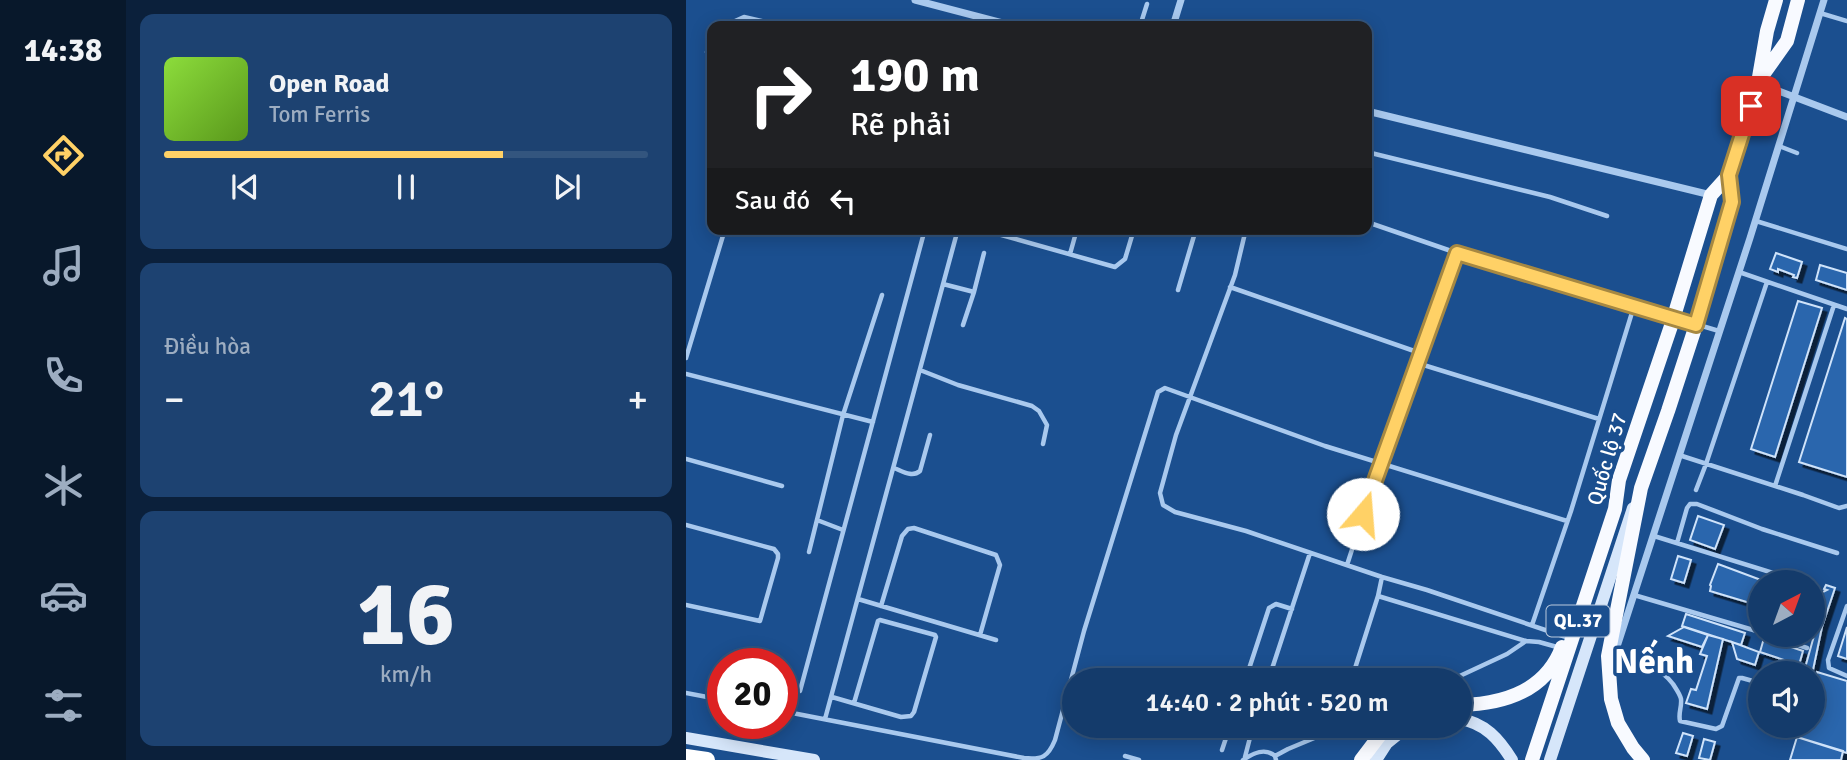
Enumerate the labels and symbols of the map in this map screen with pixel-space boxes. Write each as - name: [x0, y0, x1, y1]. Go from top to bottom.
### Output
- pin: [1721, 76, 1781, 136]
- street label: Quốc lộ 37: [1581, 410, 1633, 508]
- position arrow: [1326, 477, 1400, 551]
- north arrow: [1748, 570, 1825, 648]
- road number: QL.37: [1546, 606, 1610, 636]
- district label: Nếnh: [1614, 639, 1694, 683]
- speed limit sign: 20: [707, 648, 798, 739]

